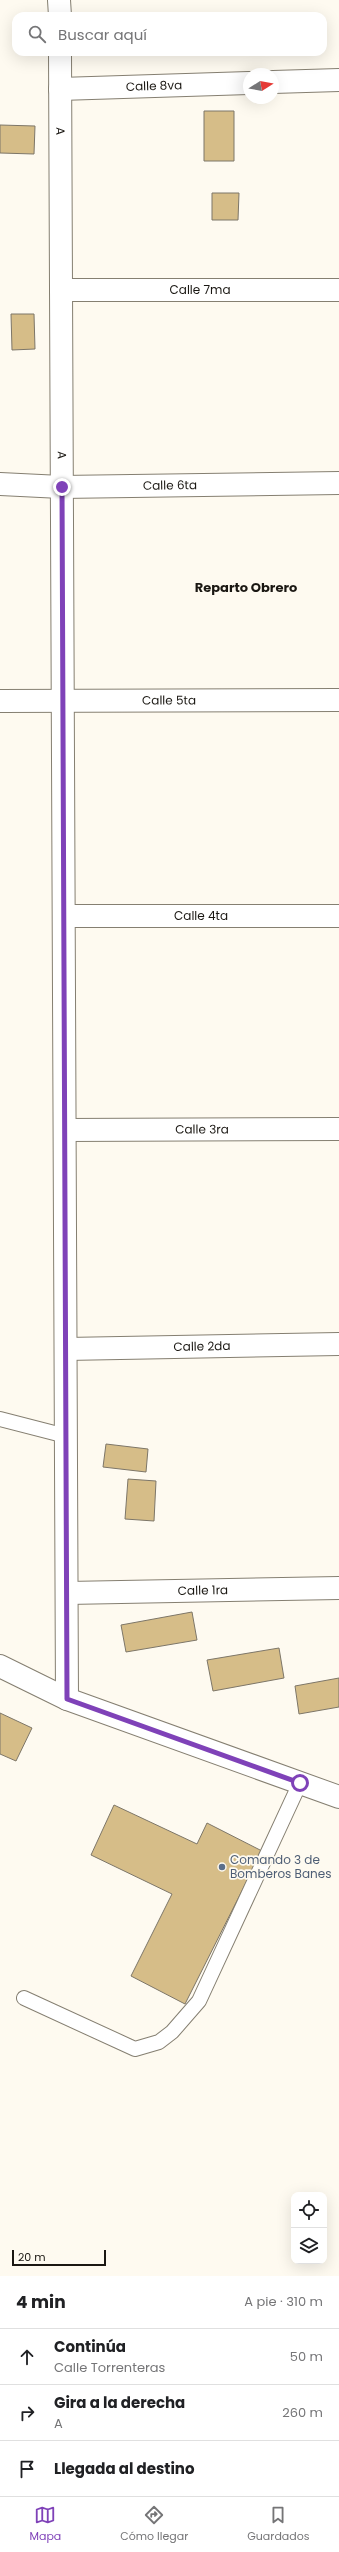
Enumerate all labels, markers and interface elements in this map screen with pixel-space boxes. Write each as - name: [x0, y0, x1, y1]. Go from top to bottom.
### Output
- search box: [12, 12, 327, 56]
- icon: search: [26, 23, 48, 45]
- text: Buscar aquí: [58, 24, 147, 45]
- north arrow: [243, 68, 279, 104]
- street label: Calle 8va: [125, 76, 182, 95]
- street label: A: [52, 127, 69, 135]
- street label: Calle 7ma: [169, 281, 231, 298]
- street label: A: [54, 451, 71, 459]
- street label: Calle 6ta: [143, 476, 197, 494]
- route end: [53, 478, 71, 496]
- district label: Reparto Obrero: [195, 578, 297, 597]
- street label: Calle 5ta: [142, 691, 196, 709]
- street label: Calle 4ta: [174, 907, 228, 924]
- street label: Calle 3ra: [175, 1120, 229, 1138]
- street label: Calle 2da: [173, 1337, 231, 1355]
- street label: Calle 1ra: [178, 1581, 228, 1599]
- route start: [291, 1774, 309, 1792]
- place label: Comando 3 de Bomberos Banes: [230, 1851, 331, 1882]
- marker: Comando 3 de Bomberos Banes: [217, 1862, 227, 1872]
- map controls: [291, 2192, 327, 2264]
- button: locate: [291, 2192, 327, 2228]
- button: layers: [291, 2228, 327, 2264]
- scale bar: [12, 2248, 106, 2267]
- text: 20 m: [18, 2249, 46, 2265]
- text: 4 min: [16, 2290, 66, 2314]
- text: A pie · 310 m: [244, 2292, 323, 2311]
- text: Continúa: [54, 2336, 126, 2357]
- icon: ahead: [16, 2346, 38, 2368]
- text: 50 m: [290, 2347, 323, 2366]
- text: Calle Torrenteras: [54, 2358, 165, 2377]
- text: Gira a la derecha: [54, 2392, 185, 2413]
- icon: right: [16, 2402, 38, 2424]
- text: 260 m: [282, 2403, 323, 2422]
- text: A: [54, 2414, 63, 2433]
- icon: arrive: [16, 2458, 38, 2480]
- text: Llegada al destino: [54, 2458, 195, 2479]
- tab: Mapa: [29, 2504, 61, 2545]
- tab: Cómo llegar: [120, 2504, 188, 2545]
- tab: Guardados: [247, 2504, 309, 2545]

